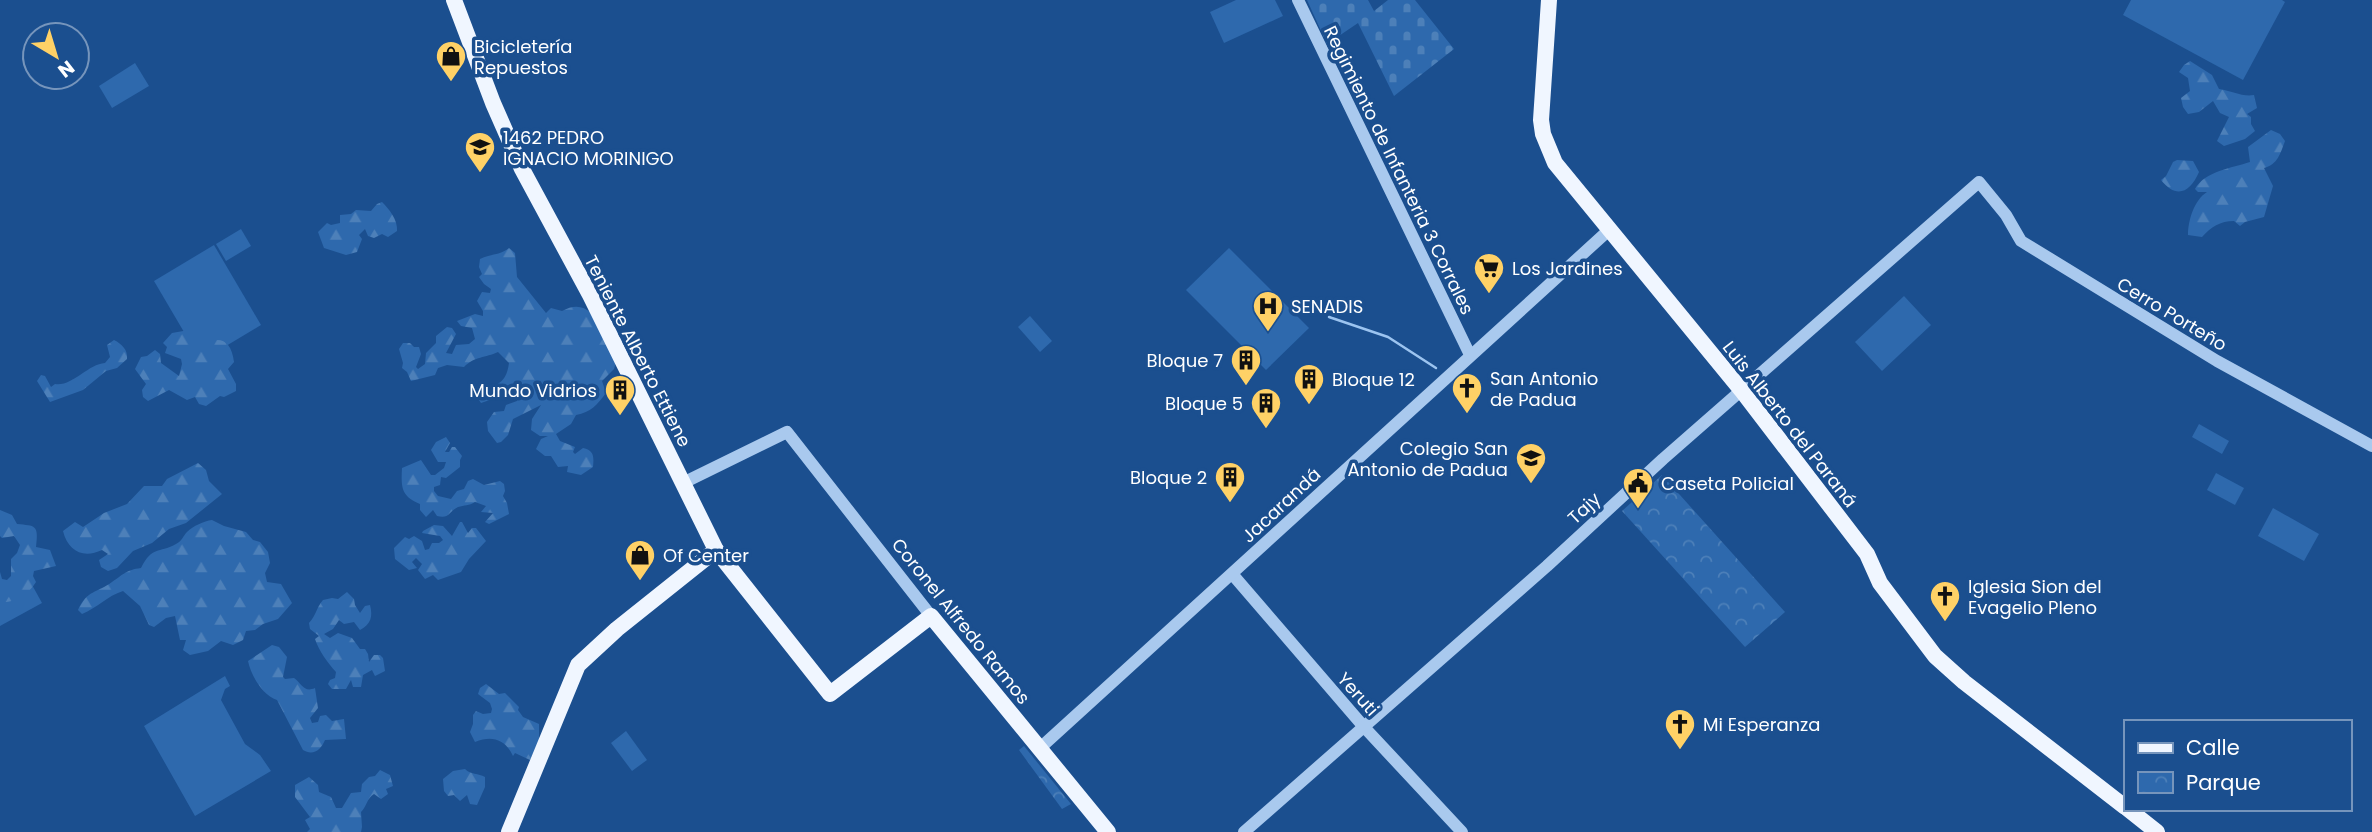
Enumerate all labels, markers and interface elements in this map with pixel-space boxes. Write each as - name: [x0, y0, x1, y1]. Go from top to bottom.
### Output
- north arrow: [21, 21, 91, 91]
- street label: Regimiento de Infanteria 3 Corrales: [1318, 22, 1480, 318]
- place label: Bicicletería Repuestos: [474, 34, 572, 80]
- shop icon: Bicicletería Repuestos: [434, 39, 468, 83]
- text: N: [52, 54, 80, 84]
- place label: 1462 PEDRO IGNACIO MORINIGO: [503, 125, 674, 171]
- school or university icon: 1462 PEDRO IGNACIO MORINIGO: [463, 130, 497, 174]
- street label: Teniente Alberto Ettiene: [579, 251, 697, 451]
- supermarket icon: Los Jardines: [1472, 251, 1506, 295]
- place label: Los Jardines: [1512, 256, 1623, 281]
- street label: Cerro Porteño: [2112, 271, 2232, 357]
- hospital icon: SENADIS: [1251, 289, 1285, 333]
- place label: SENADIS: [1291, 294, 1363, 319]
- street label: Luis Alberto del Paraná: [1717, 335, 1863, 513]
- building icon: Bloque 7: [1229, 343, 1263, 387]
- place label: Bloque 7: [1147, 348, 1223, 373]
- building icon: Bloque 12: [1292, 362, 1326, 406]
- place label: San Antonio de Padua: [1490, 366, 1598, 412]
- place label: Bloque 12: [1332, 367, 1415, 392]
- church icon: San Antonio de Padua: [1450, 371, 1484, 415]
- building icon: Mundo Vidrios: [603, 373, 637, 417]
- place label: Mundo Vidrios: [469, 378, 597, 403]
- building icon: Bloque 5: [1249, 386, 1283, 430]
- place label: Bloque 5: [1165, 391, 1243, 416]
- place label: Colegio San Antonio de Padua: [1347, 436, 1508, 482]
- school or university icon: Colegio San Antonio de Padua: [1514, 441, 1548, 485]
- building icon: Bloque 2: [1213, 460, 1247, 504]
- street label: Jacarandá: [1236, 462, 1326, 548]
- place label: Bloque 2: [1130, 465, 1207, 490]
- public building icon: Caseta Policial: [1621, 466, 1655, 510]
- place label: Caseta Policial: [1661, 471, 1794, 496]
- street label: Tajy: [1562, 486, 1606, 530]
- street label: Coronel Alfredo Ramos: [886, 533, 1036, 709]
- shop icon: Of Center: [623, 538, 657, 582]
- place label: Of Center: [663, 543, 749, 568]
- place label: Iglesia Sion del Evagelio Pleno: [1968, 574, 2102, 620]
- church icon: Iglesia Sion del Evagelio Pleno: [1928, 579, 1962, 623]
- street label: Yeruti: [1332, 667, 1384, 721]
- church icon: Mi Esperanza: [1663, 707, 1697, 751]
- place label: Mi Esperanza: [1703, 712, 1820, 737]
- legend: [2124, 720, 2351, 811]
- text: Calle: [2186, 733, 2240, 762]
- text: Parque: [2186, 768, 2261, 797]

